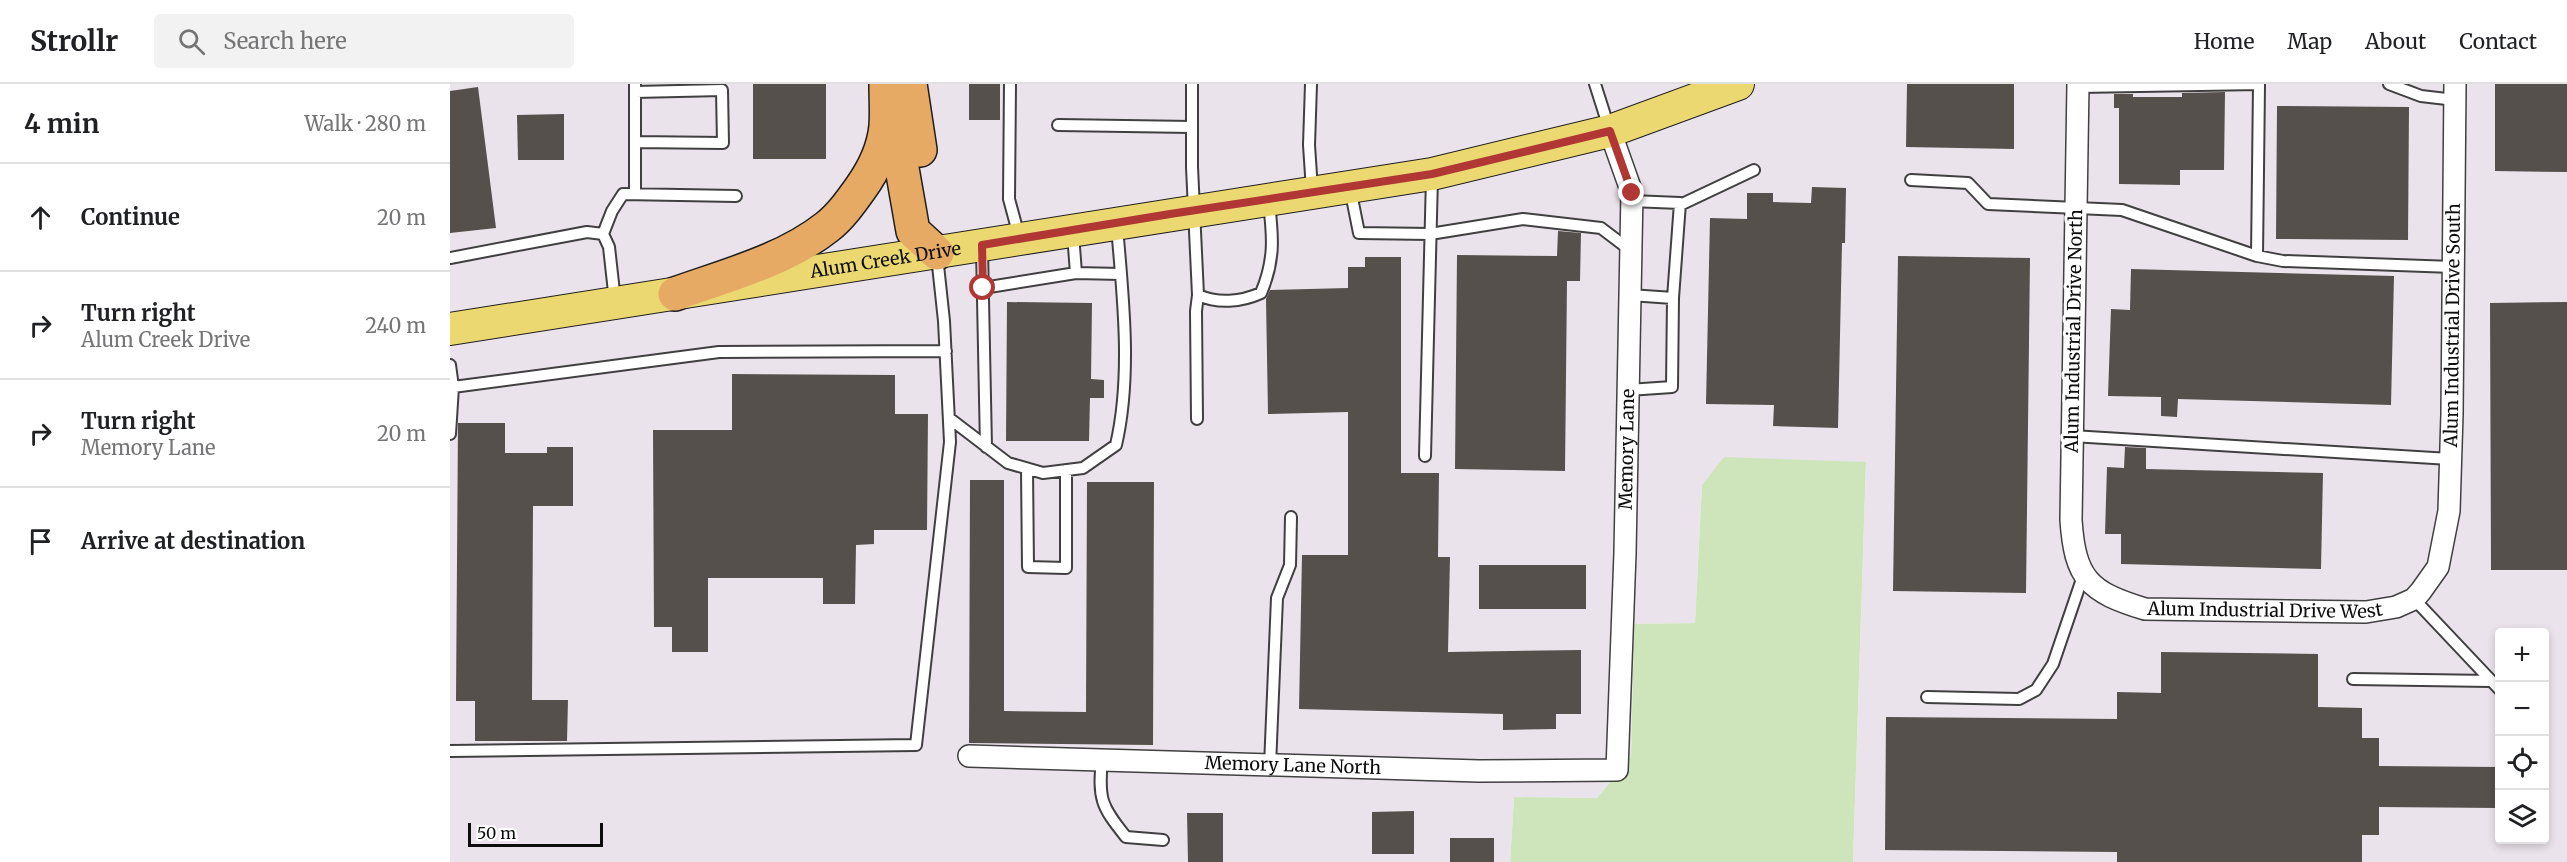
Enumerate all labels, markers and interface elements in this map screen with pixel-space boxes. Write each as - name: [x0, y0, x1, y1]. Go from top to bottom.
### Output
- search box: [154, 14, 574, 68]
- text: Strollr: [30, 23, 118, 59]
- icon: search: [175, 25, 208, 58]
- text: Search here: [223, 27, 347, 55]
- text: Home: [2194, 28, 2254, 55]
- text: Map: [2287, 28, 2332, 55]
- text: About: [2365, 28, 2426, 55]
- text: Contact: [2459, 28, 2537, 55]
- text: 4 min: [24, 107, 99, 140]
- text: Walk · 280 m: [304, 111, 426, 136]
- route end: [1618, 179, 1644, 205]
- icon: ahead: [24, 201, 57, 234]
- text: Continue: [81, 203, 180, 231]
- street label: Alum Industrial Drive South: [2439, 203, 2465, 449]
- text: 20 m: [377, 205, 426, 230]
- street label: Alum Industrial Drive North: [2060, 209, 2087, 454]
- street label: Alum Creek Drive: [807, 237, 963, 283]
- route start: [969, 274, 995, 300]
- text: Turn right: [81, 299, 195, 327]
- icon: right: [24, 309, 57, 342]
- text: 240 m: [365, 313, 426, 338]
- text: Alum Creek Drive: [81, 327, 250, 352]
- street label: Memory Lane: [1614, 389, 1639, 510]
- text: Turn right: [81, 407, 195, 435]
- icon: right: [24, 417, 57, 450]
- text: 20 m: [377, 421, 426, 446]
- text: Memory Lane: [81, 435, 216, 460]
- icon: arrive: [24, 525, 57, 558]
- text: Arrive at destination: [81, 527, 305, 555]
- street label: Alum Industrial Drive West: [2146, 597, 2384, 623]
- map controls: [2495, 628, 2549, 844]
- button: +: [2495, 628, 2549, 682]
- button: −: [2495, 682, 2549, 736]
- button: locate: [2495, 736, 2549, 790]
- street label: Memory Lane North: [1204, 751, 1382, 779]
- button: layers: [2495, 790, 2549, 844]
- scale bar: [468, 820, 603, 848]
- text: 50 m: [477, 823, 516, 843]

